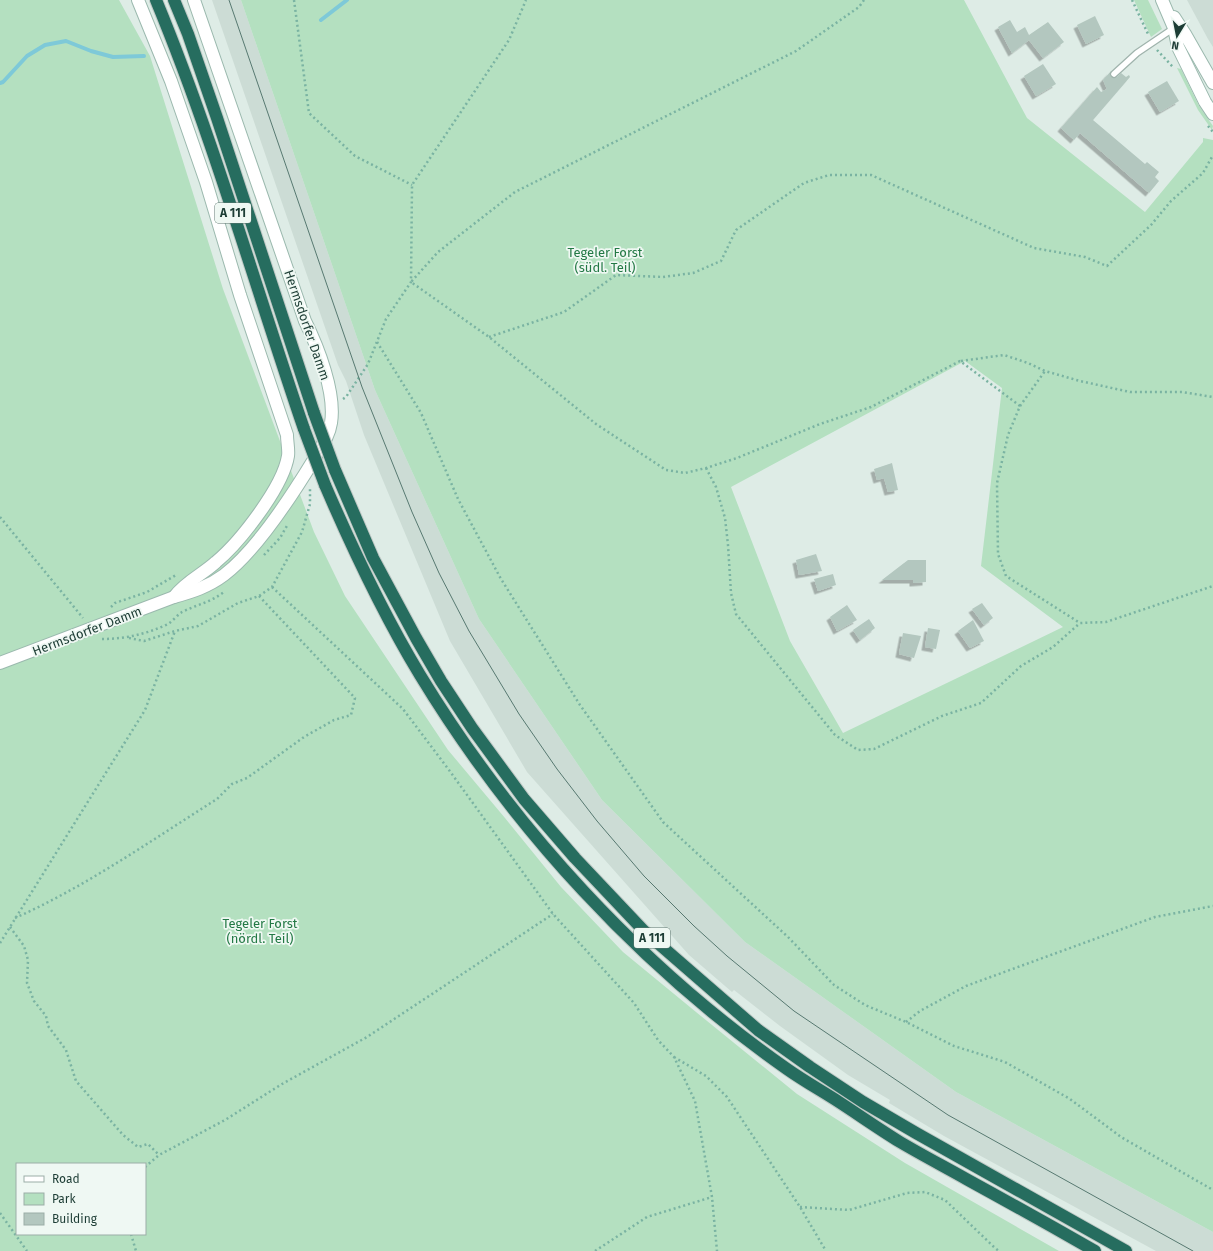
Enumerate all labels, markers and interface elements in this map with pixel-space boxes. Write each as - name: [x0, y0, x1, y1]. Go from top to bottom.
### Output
- north arrow: [1157, 16, 1197, 56]
- text: N: [1171, 38, 1180, 52]
- road number: A 111: [215, 203, 251, 223]
- park label: Tegeler Forst (südl. Teil): [567, 245, 643, 275]
- street label: Hermsdorfer Damm: [281, 268, 333, 382]
- street label: Hermsdorfer Damm: [30, 603, 144, 659]
- park label: Tegeler Forst (nördl. Teil): [222, 916, 298, 946]
- road number: A 111: [634, 928, 670, 948]
- legend: [16, 1163, 146, 1235]
- text: Road: [52, 1172, 80, 1186]
- text: Park: [52, 1192, 76, 1206]
- text: Building: [52, 1212, 98, 1226]

